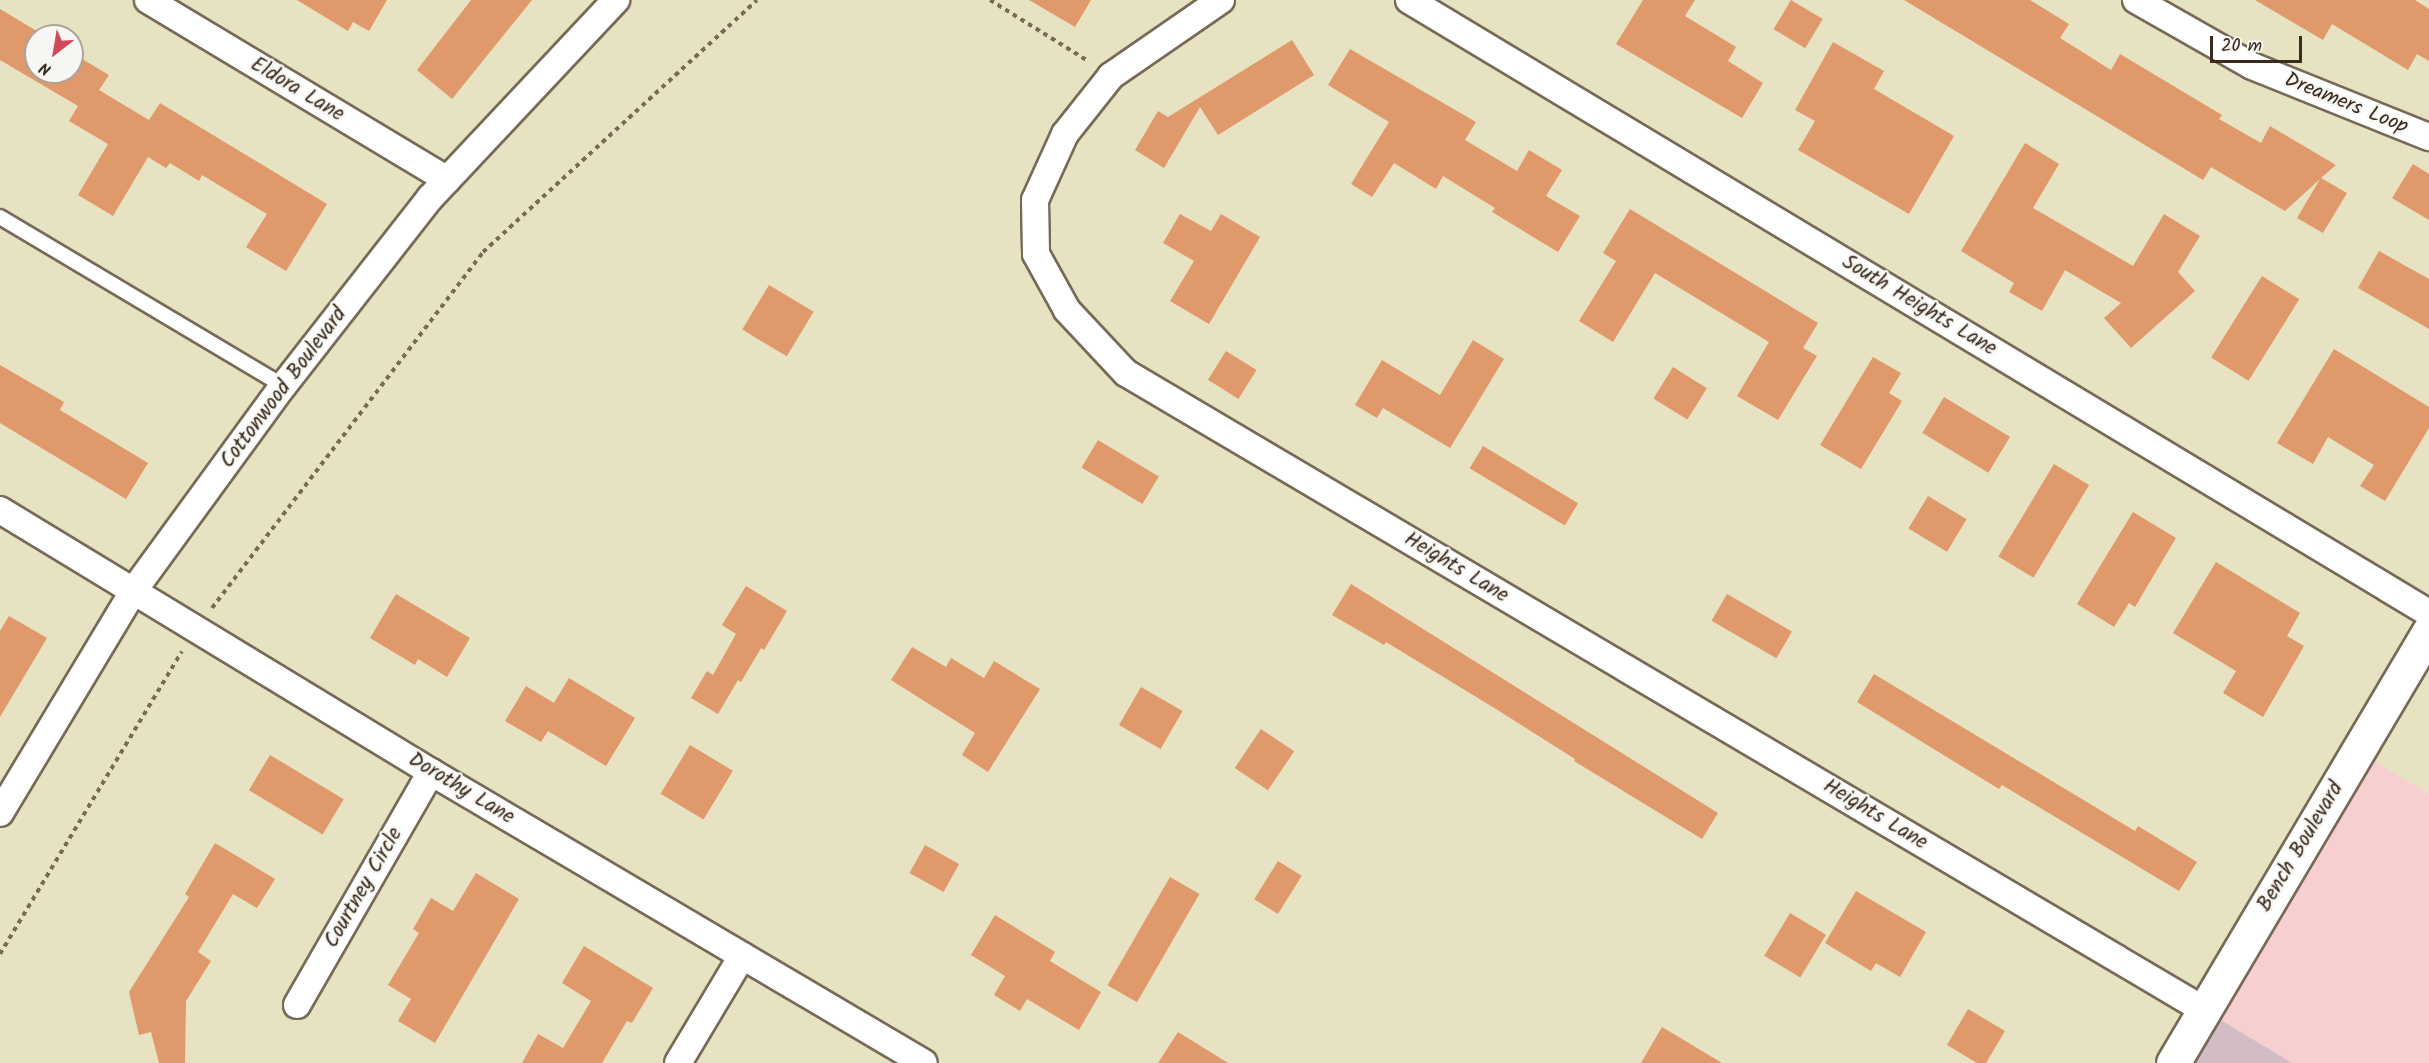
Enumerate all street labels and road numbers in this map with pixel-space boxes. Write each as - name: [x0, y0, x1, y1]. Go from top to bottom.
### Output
- street label: Eldora Lane: [246, 52, 348, 128]
- street label: Dreamers Loop: [2281, 68, 2411, 140]
- street label: South Heights Lane: [1837, 250, 2001, 362]
- street label: Cottonwood Boulevard: [215, 303, 353, 473]
- street label: Heights Lane: [1399, 527, 1513, 609]
- street label: Dorothy Lane: [403, 748, 519, 830]
- street label: Heights Lane: [1818, 774, 1932, 856]
- street label: Bench Boulevard: [2252, 778, 2350, 916]
- street label: Courtney Circle: [319, 823, 409, 953]

